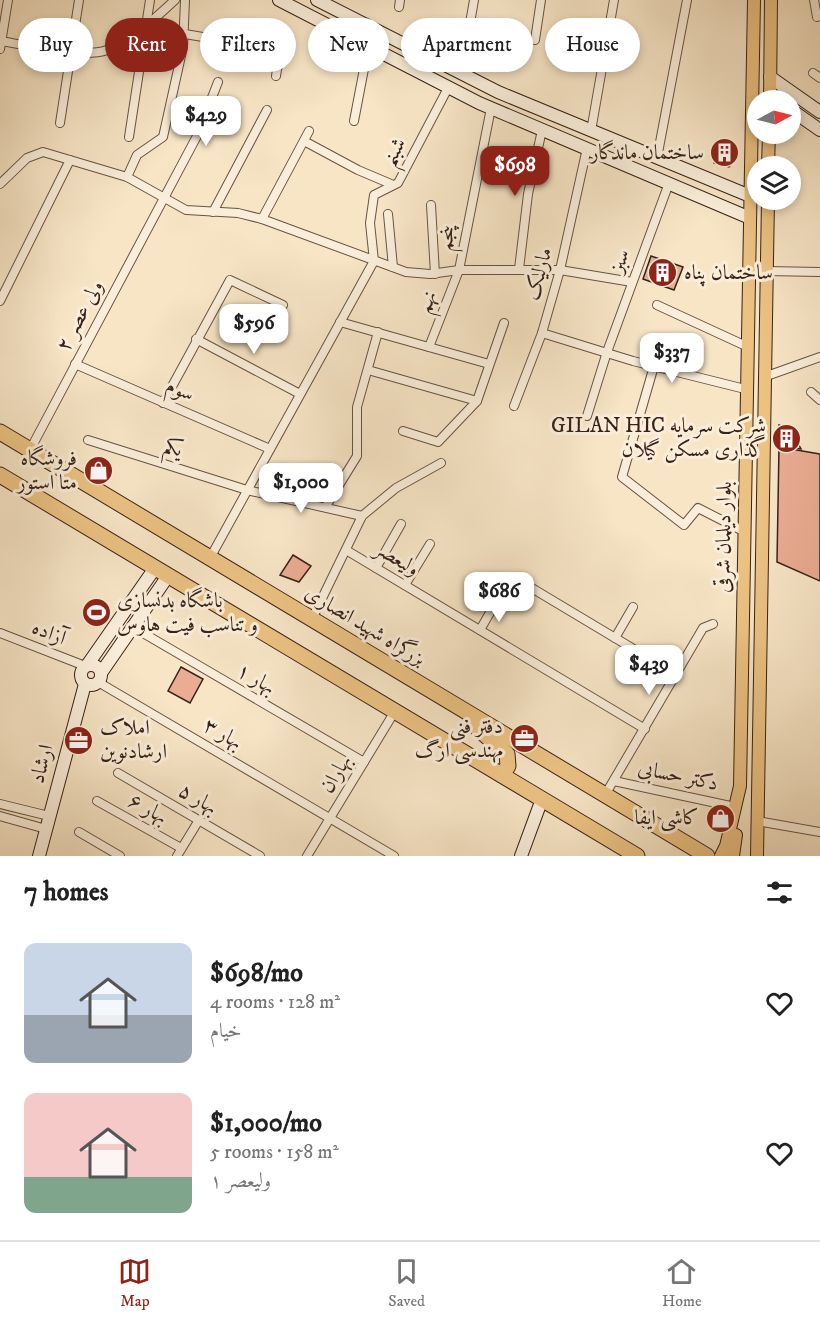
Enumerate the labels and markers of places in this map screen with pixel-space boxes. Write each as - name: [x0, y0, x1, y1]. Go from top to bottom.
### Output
- pin: $429: [170, 96, 242, 147]
- building icon: ساختمان ماندگار: [709, 137, 741, 169]
- place label: ساختمان ماندگار: [588, 139, 704, 166]
- pin: $698: [479, 146, 551, 197]
- building icon: ساختمان پناه: [647, 257, 679, 289]
- place label: ساختمان پناه: [684, 260, 773, 287]
- pin: $596: [218, 304, 290, 355]
- pin: $337: [636, 333, 708, 384]
- place label: GILAN HIC شرکت سرمایه گذاری مسکن گیلان: [551, 413, 766, 463]
- building icon: GILAN HIC شرکت سرمایه گذاری مسکن گیلان: [771, 422, 803, 454]
- place label: فروشگاه متا استور: [15, 445, 77, 496]
- shop icon: فروشگاه متا استور: [82, 455, 114, 487]
- pin: $1,000: [252, 463, 350, 514]
- pin: $686: [463, 572, 535, 623]
- place label: باشگاه بدنسازی و تناسب فیت هاوس: [117, 587, 258, 638]
- sports icon: باشگاه بدنسازی و تناسب فیت هاوس: [80, 597, 112, 629]
- pin: $439: [613, 645, 685, 696]
- place label: دفتر فنی مهندسی ارگ: [415, 714, 503, 765]
- place label: املاک ارشادنوین: [100, 715, 167, 765]
- office icon: دفتر فنی مهندسی ارگ: [508, 723, 540, 755]
- office icon: املاک ارشادنوین: [63, 724, 95, 756]
- shop icon: کاشی ایفا: [704, 802, 736, 834]
- place label: کاشی ایفا: [634, 805, 699, 832]

